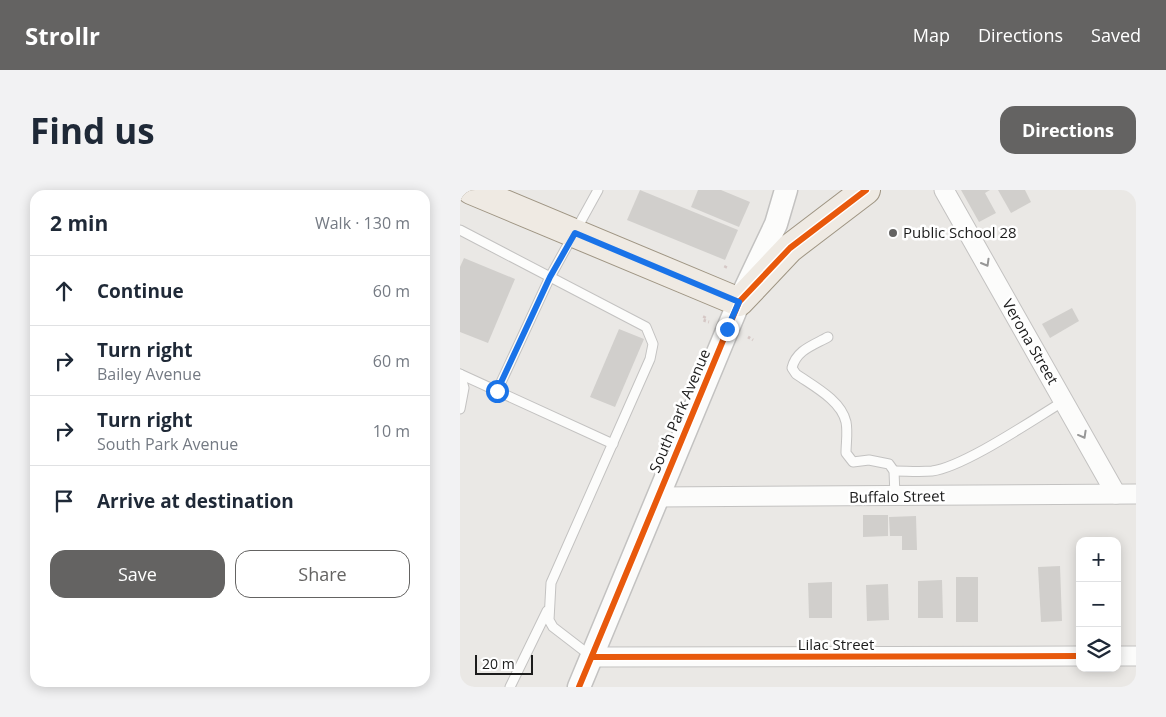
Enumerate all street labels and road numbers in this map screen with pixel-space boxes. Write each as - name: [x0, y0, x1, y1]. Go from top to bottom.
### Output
- street label: Verona Street: [998, 295, 1063, 388]
- street label: South Park Avenue: [644, 346, 714, 475]
- street label: Buffalo Street: [849, 485, 945, 507]
- street label: Lilac Street: [798, 634, 874, 654]

